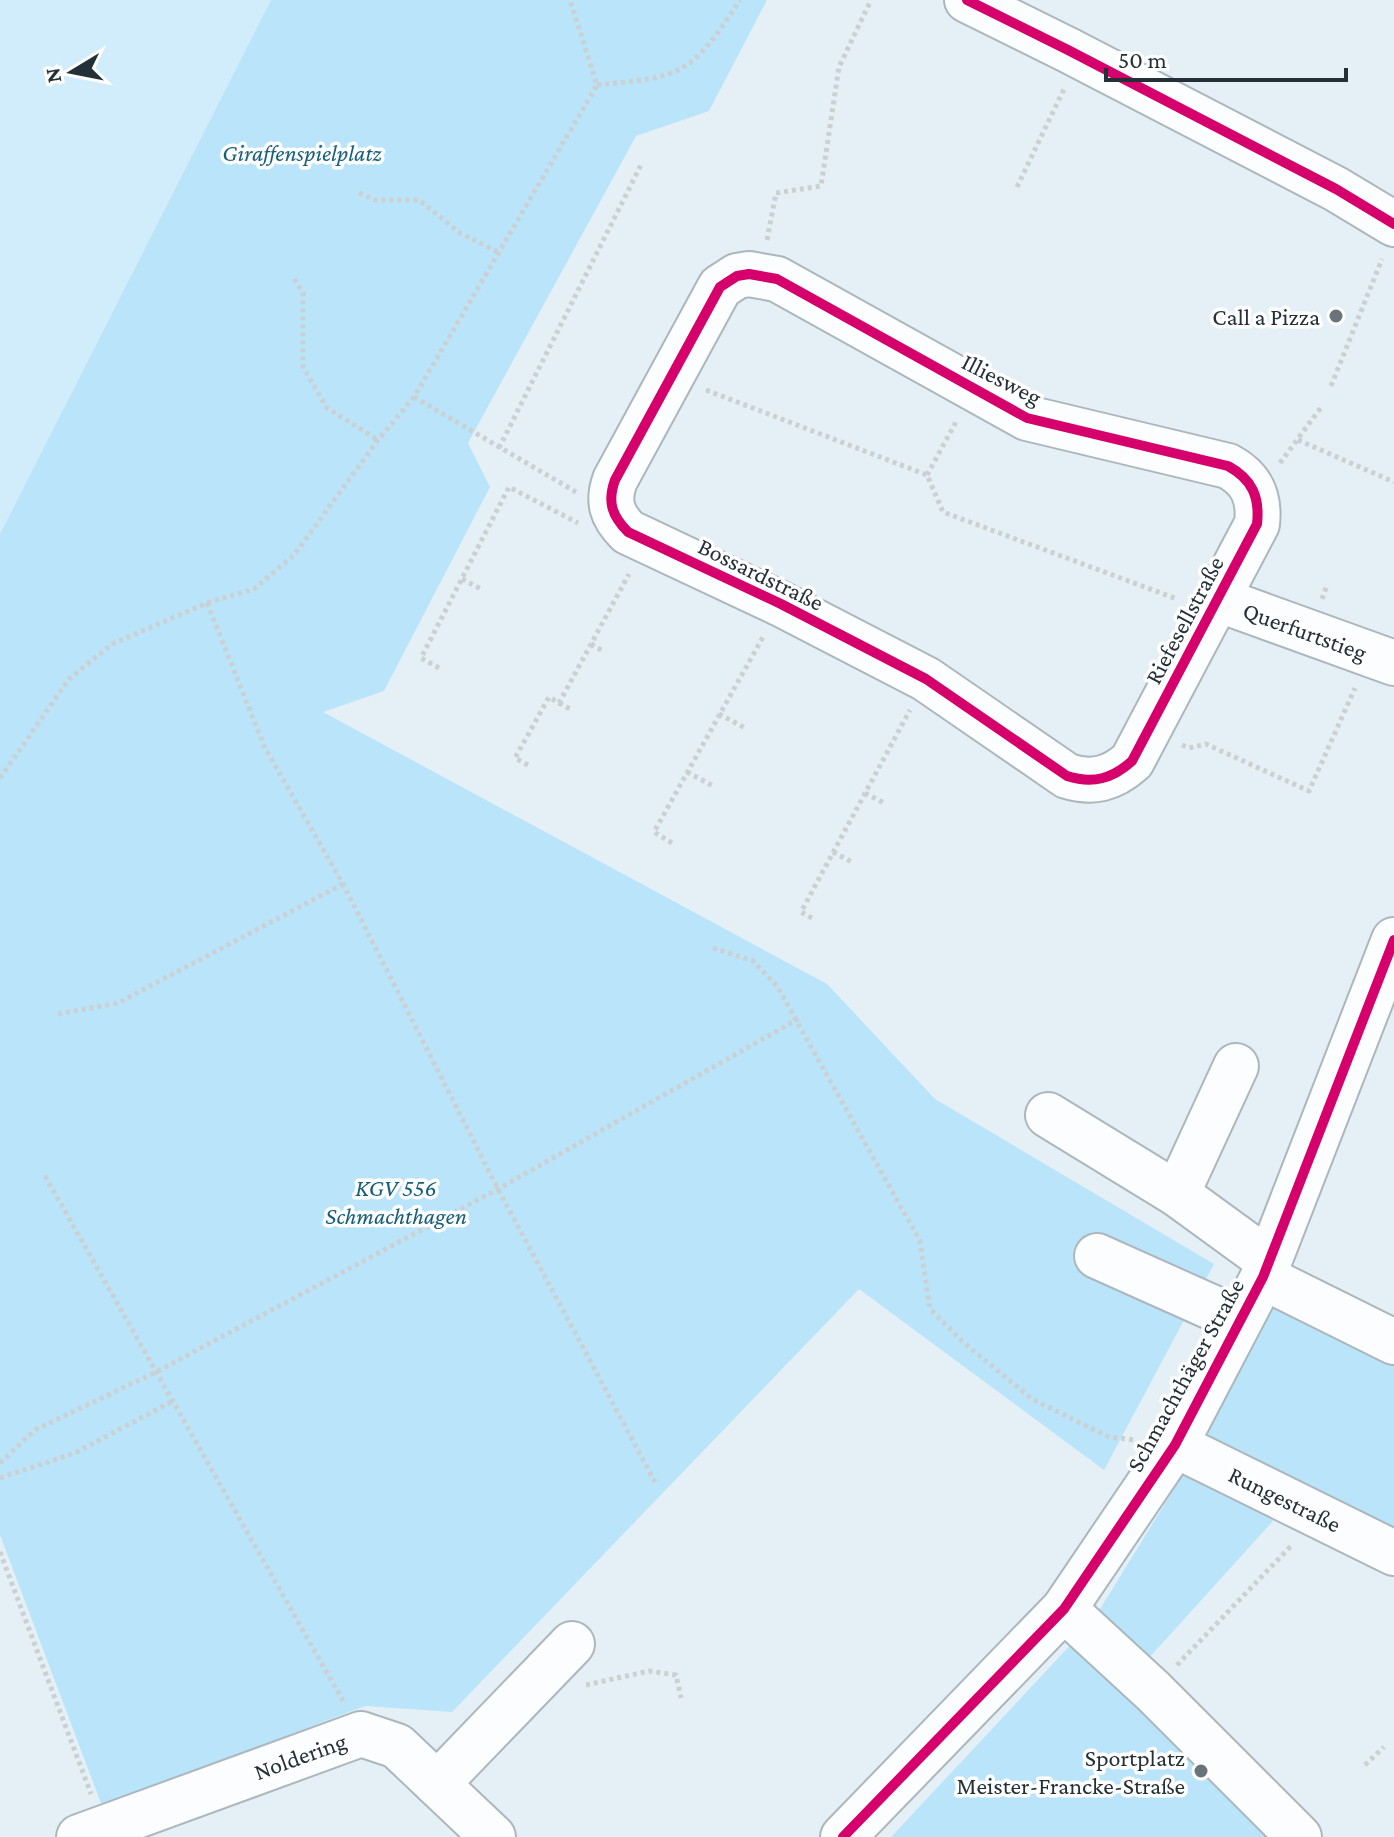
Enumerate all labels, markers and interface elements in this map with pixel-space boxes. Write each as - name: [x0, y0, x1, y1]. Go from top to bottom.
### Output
- north arrow: [32, 32, 112, 112]
- scale bar: [1106, 32, 1346, 82]
- text: 50 m: [1118, 46, 1167, 73]
- text: N: [39, 66, 66, 85]
- park label: Giraffenspielplatz: [222, 139, 382, 166]
- place label: Call a Pizza: [1212, 303, 1320, 330]
- marker: Call a Pizza: [1327, 307, 1345, 325]
- street label: Illiesweg: [958, 348, 1047, 411]
- street label: Bossardstraße: [694, 532, 828, 616]
- street label: Riefesellstraße: [1139, 552, 1229, 688]
- street label: Querfurtstieg: [1239, 596, 1371, 666]
- park label: KGV 556 Schmachthagen: [325, 1174, 467, 1229]
- street label: Schmachthäger Straße: [1121, 1274, 1249, 1476]
- street label: Rungestraße: [1225, 1460, 1345, 1538]
- street label: Noldering: [250, 1727, 350, 1785]
- place label: Sportplatz Meister-Francke-Straße: [957, 1744, 1185, 1799]
- marker: Sportplatz Meister-Francke-Straße: [1192, 1762, 1210, 1780]

